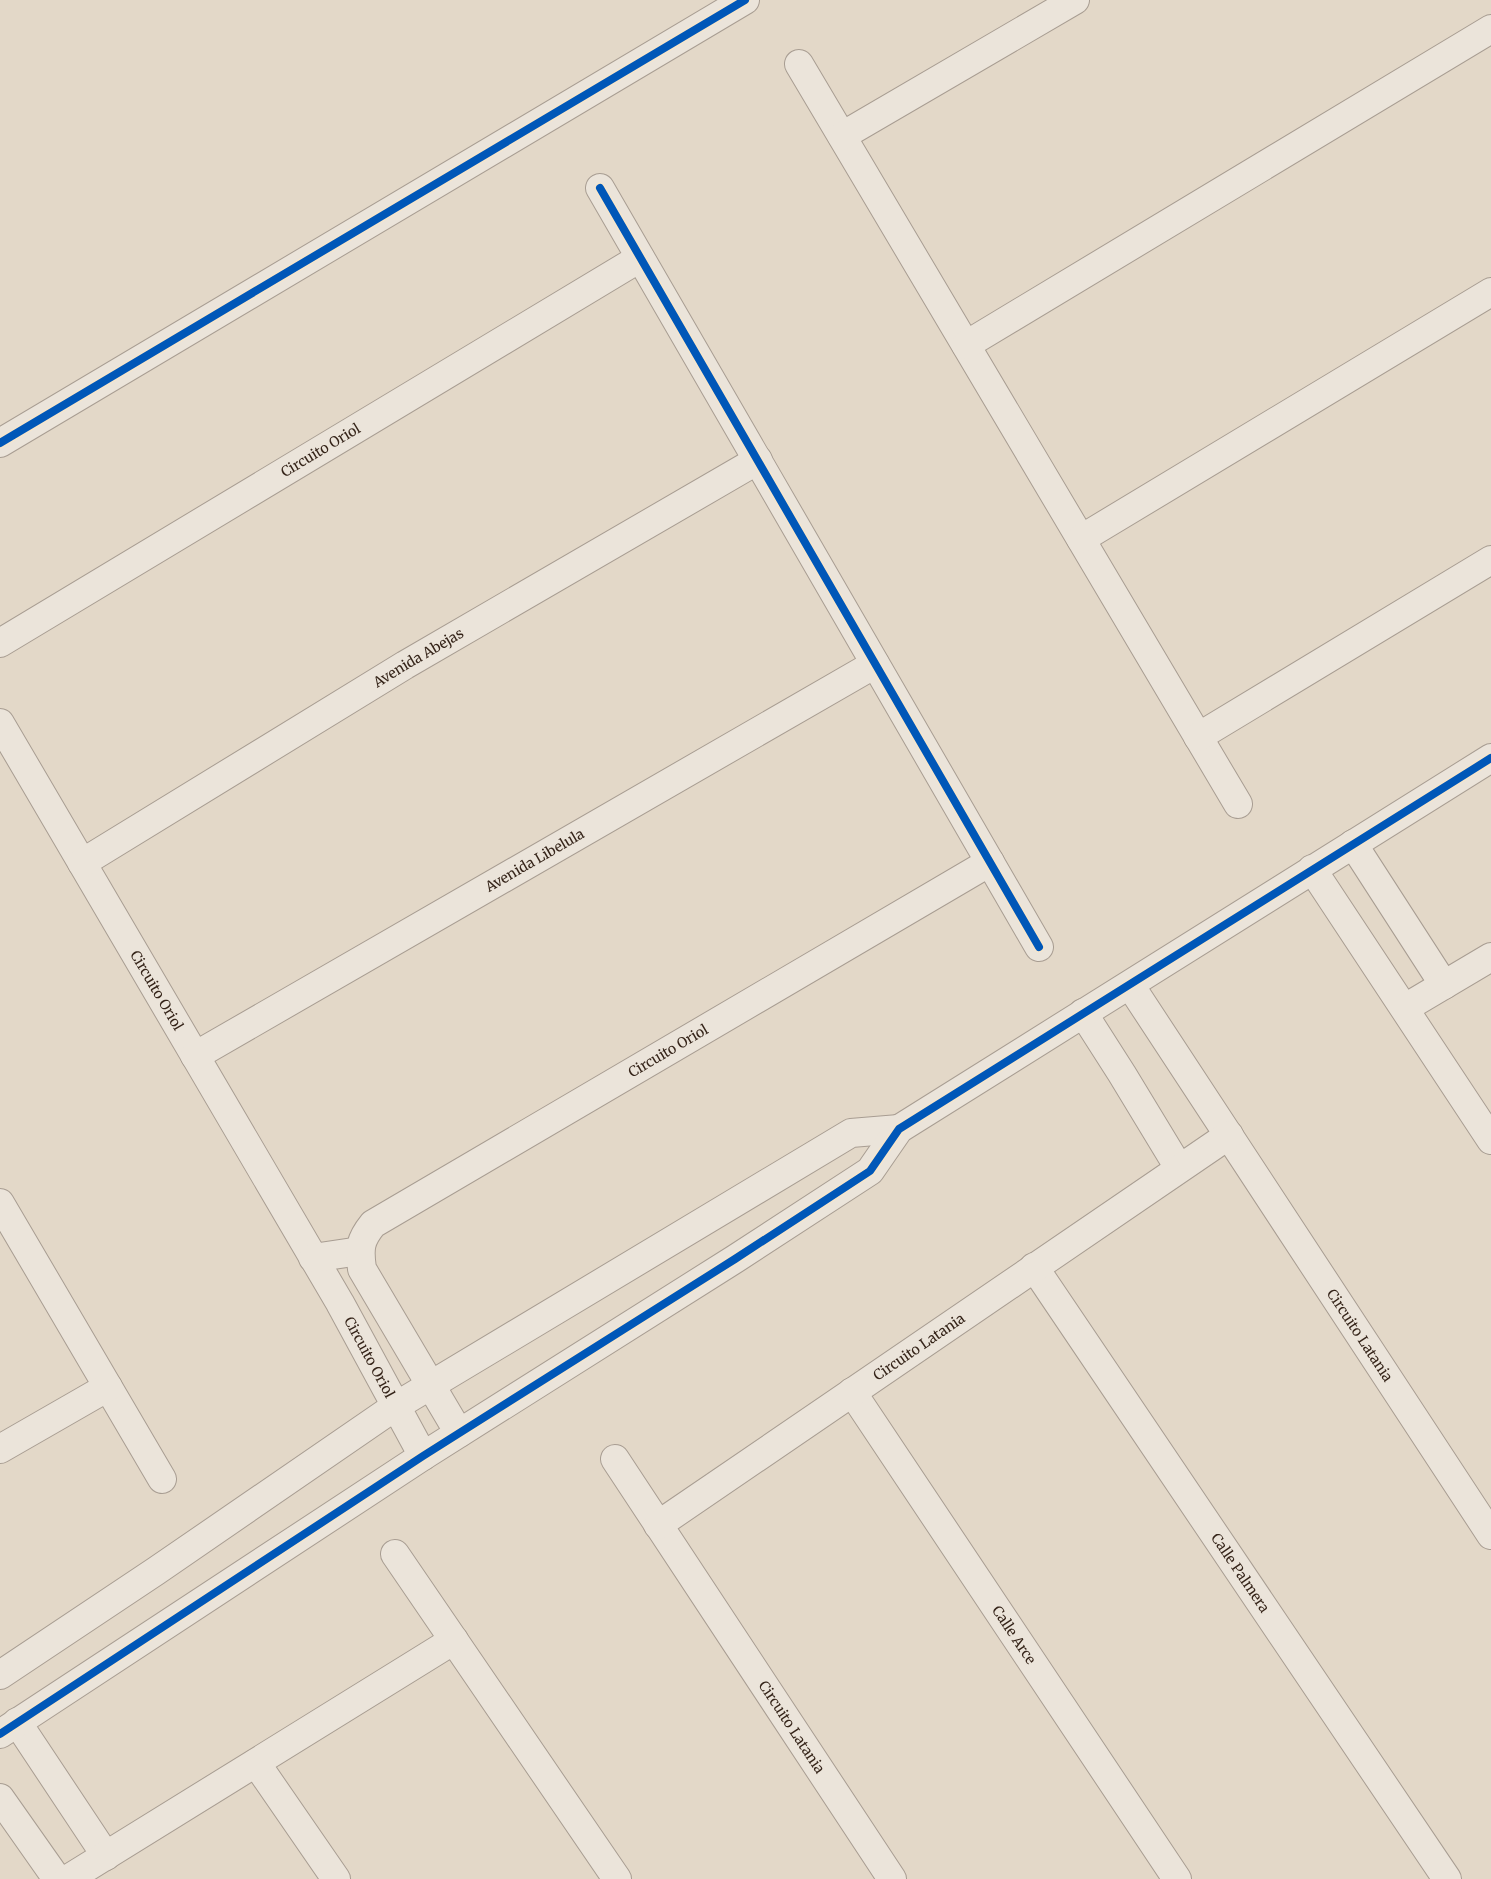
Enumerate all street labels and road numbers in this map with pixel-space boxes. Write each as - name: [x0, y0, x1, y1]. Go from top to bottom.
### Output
- street label: Circuito Oriol: [277, 419, 364, 481]
- street label: Avenida Abejas: [369, 624, 467, 692]
- street label: Avenida Libelula: [481, 824, 588, 896]
- street label: Circuito Oriol: [126, 947, 188, 1034]
- street label: Circuito Oriol: [625, 1020, 712, 1081]
- street label: Circuito Latania: [1323, 1286, 1397, 1385]
- street label: Circuito Latania: [870, 1309, 969, 1384]
- street label: Circuito Oriol: [340, 1314, 399, 1401]
- street label: Calle Palmera: [1207, 1530, 1274, 1616]
- street label: Calle Arce: [988, 1602, 1040, 1667]
- street label: Circuito Latania: [755, 1677, 829, 1777]

